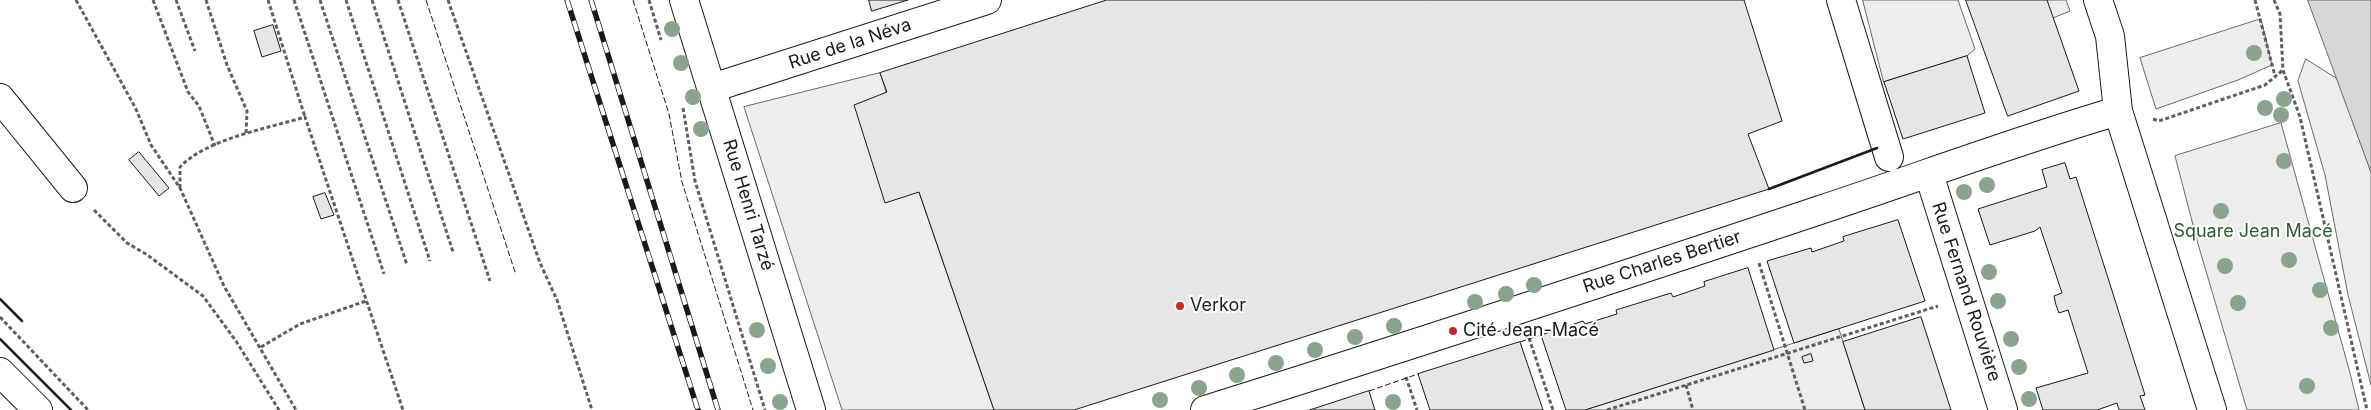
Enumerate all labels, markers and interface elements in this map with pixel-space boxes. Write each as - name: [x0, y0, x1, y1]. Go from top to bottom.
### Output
- street label: Rue de la Néva: [786, 14, 914, 74]
- street label: Rue Henri Tarzé: [718, 137, 778, 273]
- street label: Rue Fernand Rouvière: [1927, 200, 2005, 384]
- park label: Square Jean Macé: [2173, 221, 2333, 243]
- street label: Rue Charles Bertier: [1580, 226, 1744, 298]
- place label: Verkor: [1190, 295, 1246, 317]
- marker: Verkor: [1174, 300, 1186, 312]
- place label: Cité Jean-Macé: [1463, 320, 1599, 342]
- marker: Cité Jean-Macé: [1447, 325, 1459, 337]

